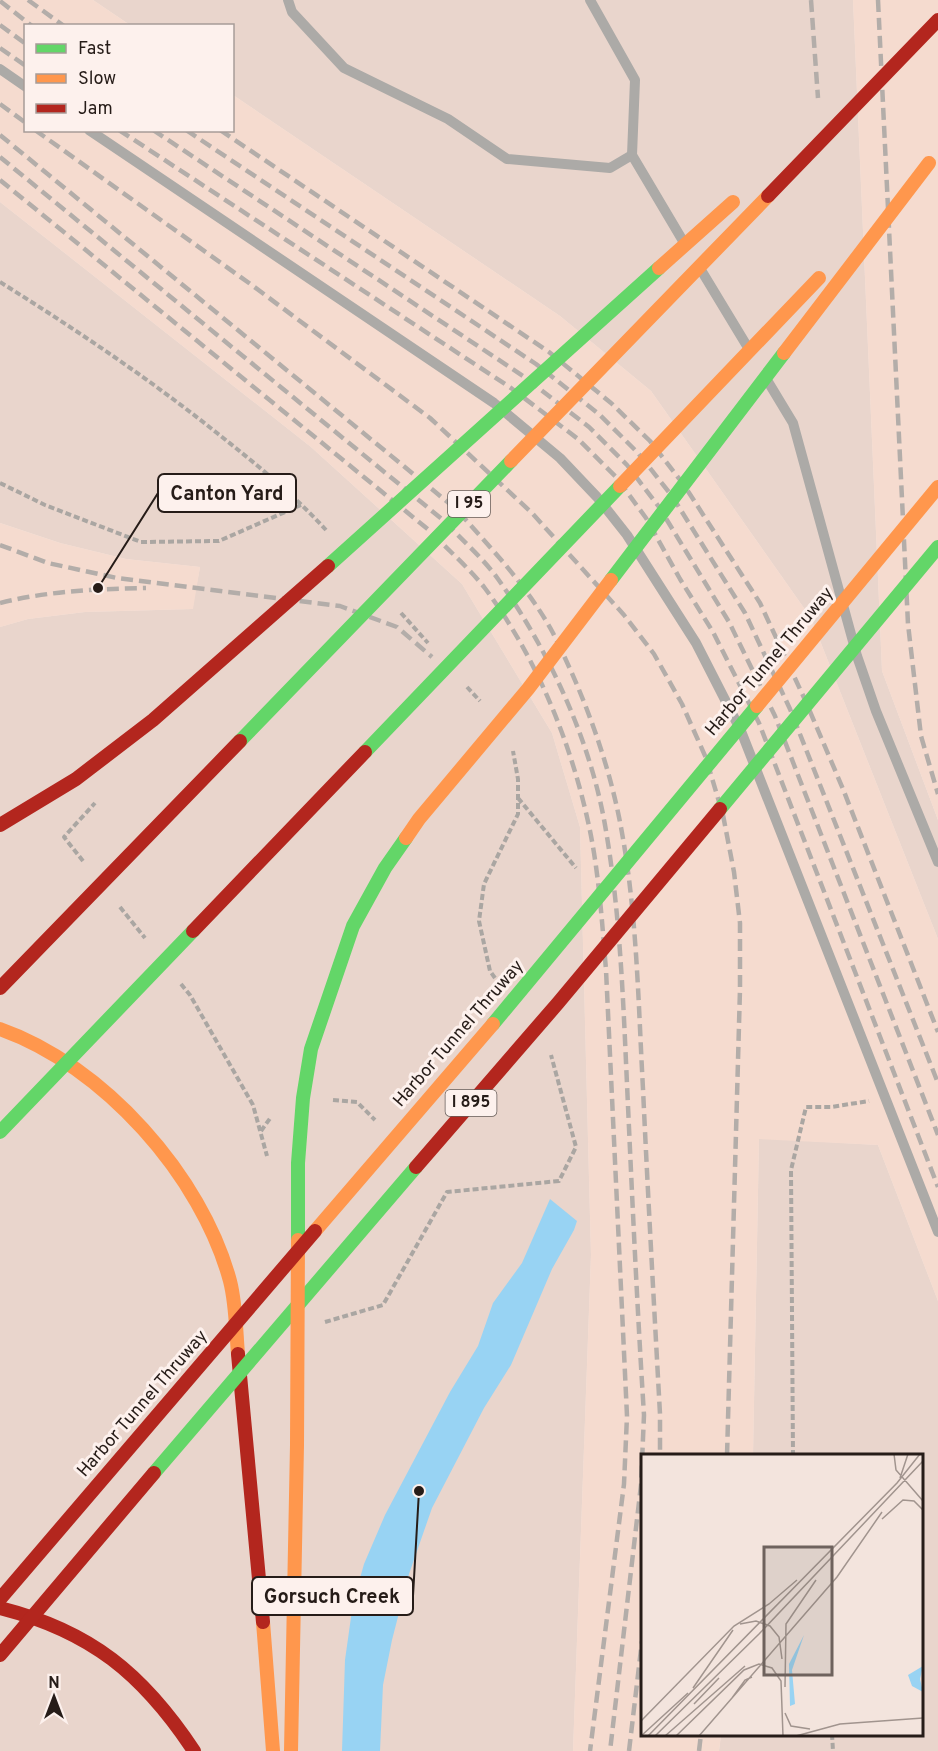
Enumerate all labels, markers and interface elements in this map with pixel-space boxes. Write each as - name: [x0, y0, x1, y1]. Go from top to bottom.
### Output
- legend: [24, 24, 234, 132]
- text: Fast: [78, 38, 111, 61]
- text: Slow: [78, 68, 116, 91]
- text: Jam: [78, 98, 113, 121]
- callout: Canton Yard: [158, 474, 296, 512]
- text: Canton Yard: [170, 482, 284, 508]
- road number: I 95: [448, 491, 490, 517]
- street label: Harbor Tunnel Thruway: [701, 583, 839, 741]
- street label: Harbor Tunnel Thruway: [389, 956, 529, 1112]
- road number: I 895: [446, 1090, 496, 1116]
- street label: Harbor Tunnel Thruway: [73, 1326, 213, 1482]
- inset map: [641, 1454, 923, 1736]
- callout: Gorsuch Creek: [252, 1577, 413, 1615]
- text: Gorsuch Creek: [264, 1585, 400, 1611]
- north arrow: [24, 1667, 84, 1727]
- text: N: [48, 1674, 60, 1694]

